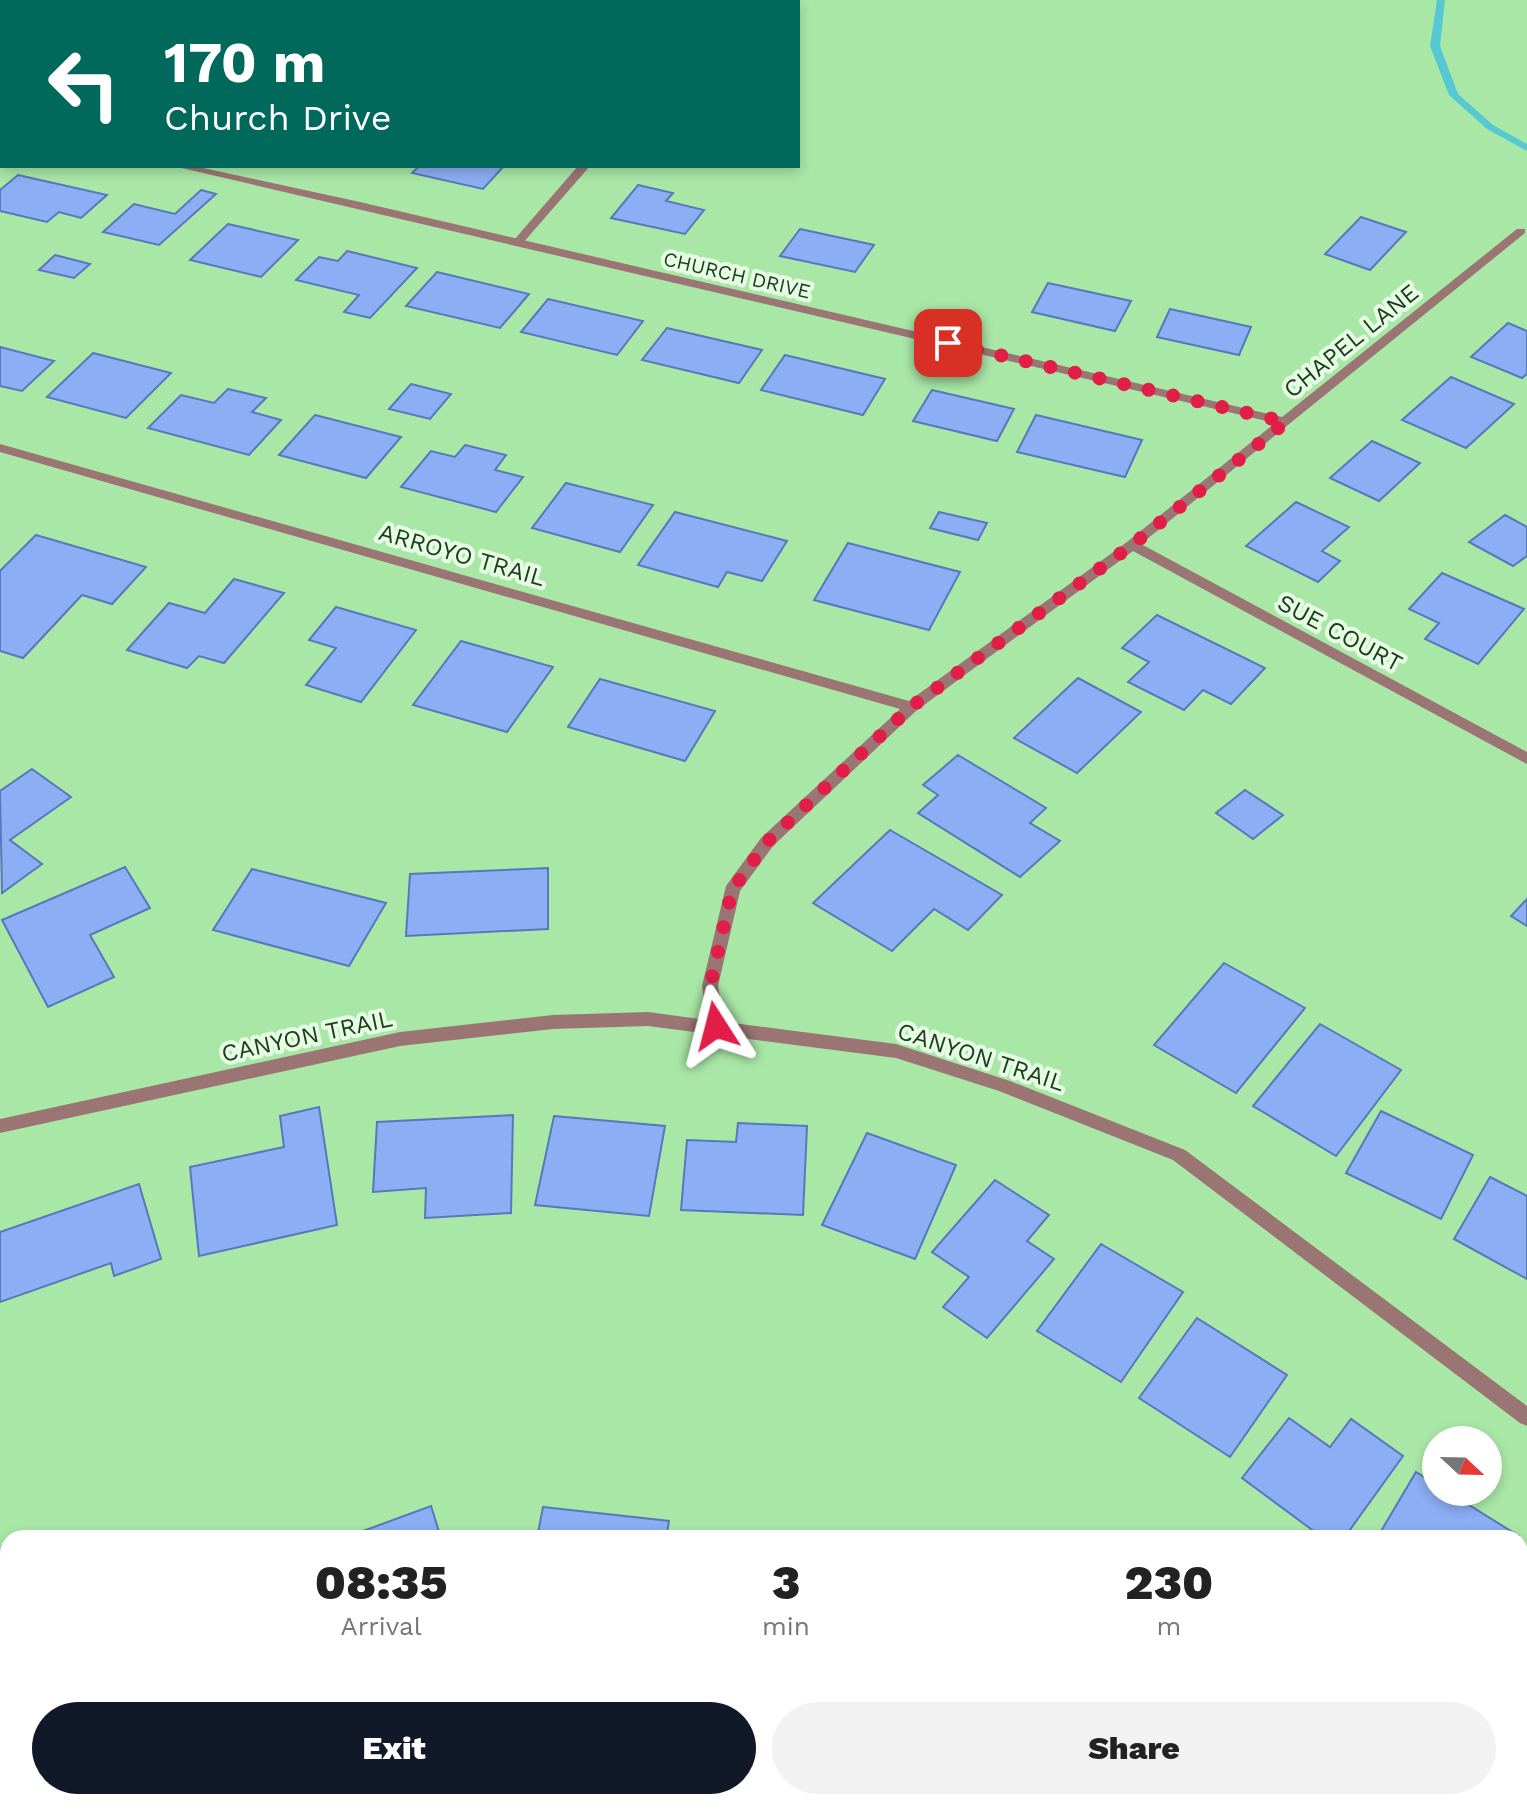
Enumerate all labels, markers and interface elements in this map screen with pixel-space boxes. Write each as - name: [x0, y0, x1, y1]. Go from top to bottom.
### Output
- text: 170 m: [164, 30, 326, 96]
- icon: left: [32, 32, 136, 136]
- text: Church Drive: [164, 97, 392, 139]
- street label: CHURCH DRIVE: [661, 246, 813, 304]
- street label: CHAPEL LANE: [1278, 278, 1424, 404]
- pin: [914, 309, 982, 377]
- icon: arrive: [926, 321, 970, 365]
- street label: ARROYO TRAIL: [376, 518, 548, 592]
- street label: SUE COURT: [1273, 588, 1407, 678]
- position arrow: [674, 984, 758, 1068]
- street label: CANYON TRAIL: [219, 1004, 395, 1068]
- street label: CANYON TRAIL: [894, 1017, 1068, 1097]
- north arrow: [1422, 1426, 1502, 1506]
- map controls: [1422, 1426, 1502, 1506]
- text: 08:35: [315, 1554, 447, 1611]
- text: 3: [772, 1554, 800, 1611]
- text: 230: [1125, 1554, 1213, 1611]
- text: Arrival: [340, 1611, 422, 1641]
- text: min: [762, 1611, 810, 1641]
- text: m: [1157, 1611, 1181, 1641]
- button: Exit: [32, 1702, 756, 1794]
- button: Share: [772, 1702, 1496, 1794]

